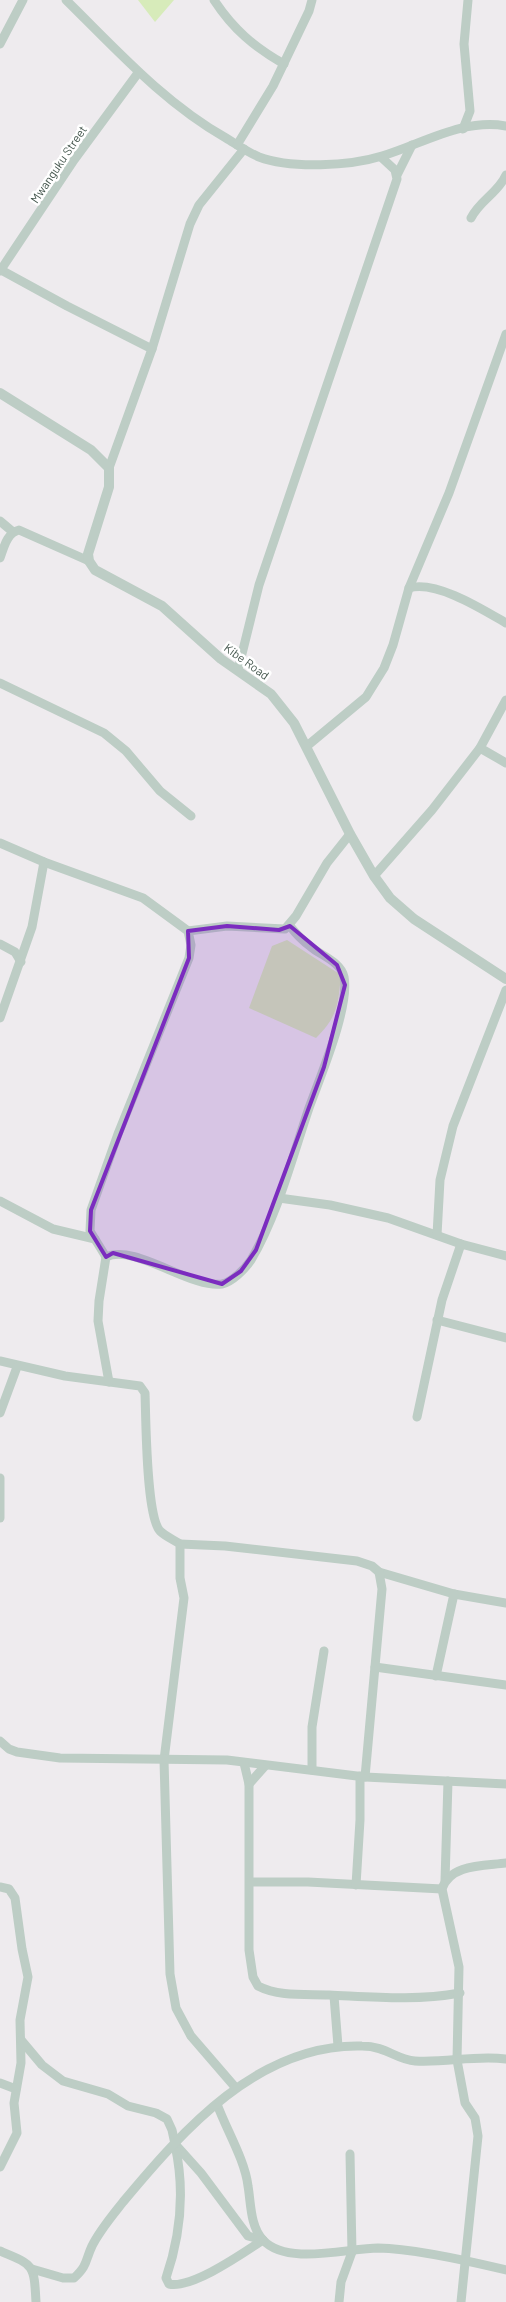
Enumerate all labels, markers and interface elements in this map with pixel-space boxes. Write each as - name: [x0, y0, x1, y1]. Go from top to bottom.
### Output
- street label: Mwanguku Street: [27, 123, 89, 205]
- street label: Kibe Road: [222, 640, 272, 682]

